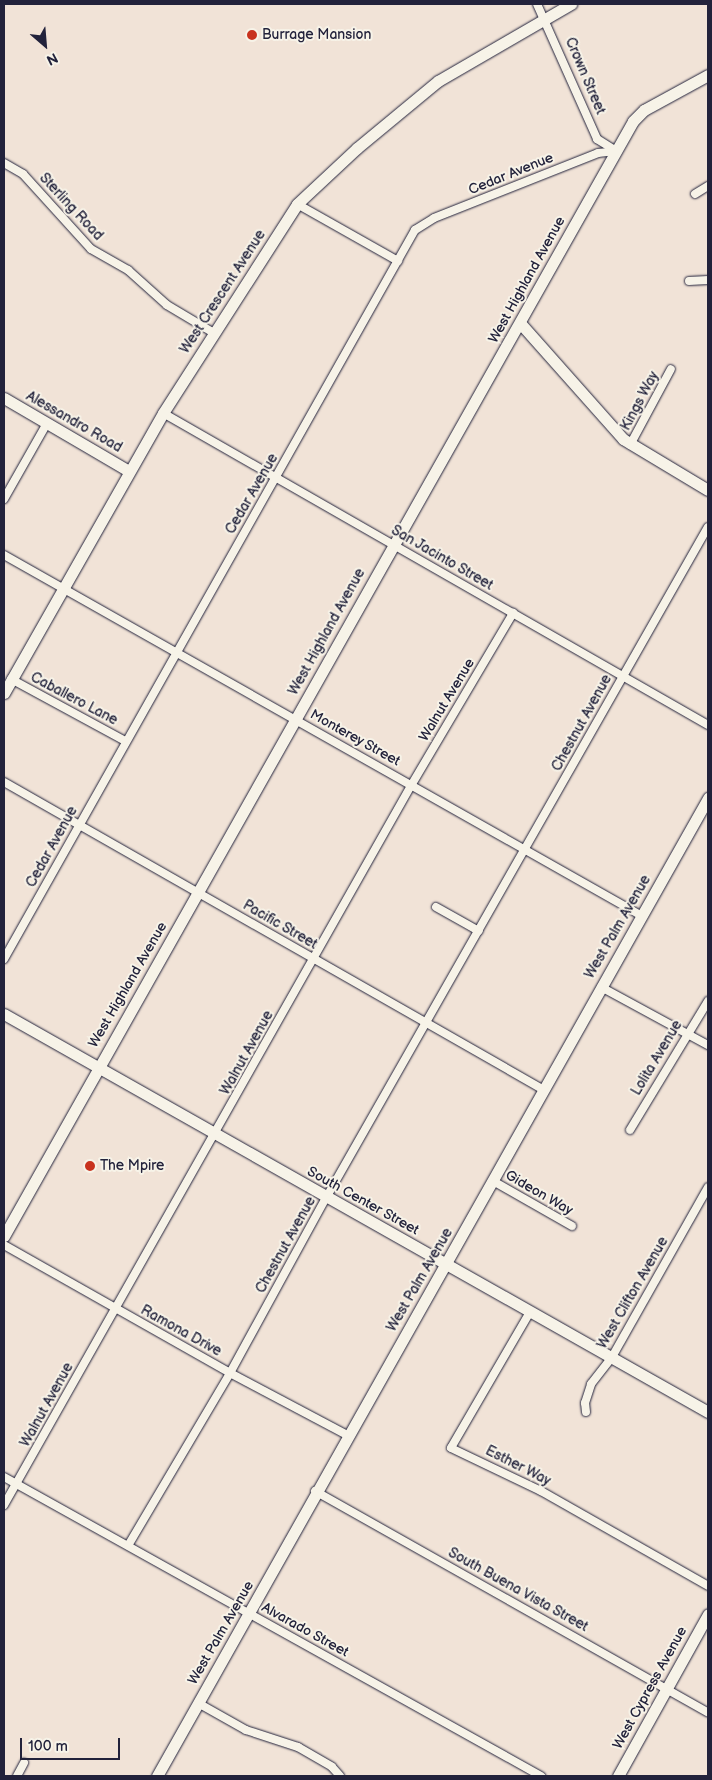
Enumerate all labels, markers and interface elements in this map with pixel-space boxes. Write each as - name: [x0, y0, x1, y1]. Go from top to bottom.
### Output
- north arrow: [20, 20, 70, 70]
- place label: Burrage Mansion: [262, 27, 371, 43]
- marker: Burrage Mansion: [246, 29, 258, 41]
- street label: Crown Street: [561, 35, 609, 117]
- text: N: [44, 49, 61, 69]
- street label: Cedar Avenue: [466, 149, 556, 199]
- street label: Sterling Road: [36, 170, 106, 244]
- street label: West Highland Avenue: [485, 214, 569, 346]
- street label: West Crescent Avenue: [177, 227, 269, 357]
- street label: Kings Way: [617, 368, 663, 434]
- street label: Alessandro Road: [23, 388, 125, 456]
- street label: Cedar Avenue: [222, 451, 282, 537]
- street label: San Jacinto Street: [388, 522, 496, 594]
- street label: West Highland Avenue: [285, 566, 369, 698]
- street label: Walnut Avenue: [416, 656, 478, 744]
- street label: Caballero Lane: [28, 669, 120, 729]
- street label: Chestnut Avenue: [548, 672, 616, 774]
- street label: Monterey Street: [306, 706, 404, 770]
- street label: Cedar Avenue: [23, 804, 81, 890]
- street label: West Palm Avenue: [581, 872, 655, 982]
- street label: Pacific Street: [240, 897, 320, 953]
- street label: West Highland Avenue: [85, 919, 171, 1051]
- street label: Walnut Avenue: [217, 1008, 277, 1098]
- street label: Lolita Avenue: [628, 1017, 686, 1099]
- place label: The Mpire: [100, 1158, 164, 1174]
- marker: The Mpire: [84, 1160, 96, 1172]
- street label: South Center Street: [304, 1163, 422, 1239]
- street label: Gideon Way: [502, 1167, 576, 1219]
- street label: Chestnut Avenue: [252, 1194, 320, 1296]
- street label: West Palm Avenue: [383, 1225, 457, 1335]
- street label: West Clifton Avenue: [594, 1234, 672, 1352]
- street label: Ramona Drive: [138, 1302, 224, 1360]
- street label: Walnut Avenue: [17, 1360, 77, 1450]
- street label: Esther Way: [482, 1442, 554, 1490]
- street label: South Buena Vista Street: [445, 1544, 591, 1636]
- street label: West Palm Avenue: [184, 1578, 258, 1688]
- street label: Alvarado Street: [258, 1599, 352, 1661]
- street label: West Cypress Avenue: [609, 1624, 691, 1752]
- scale bar: [22, 1728, 122, 1760]
- text: 100 m: [28, 1737, 68, 1756]

